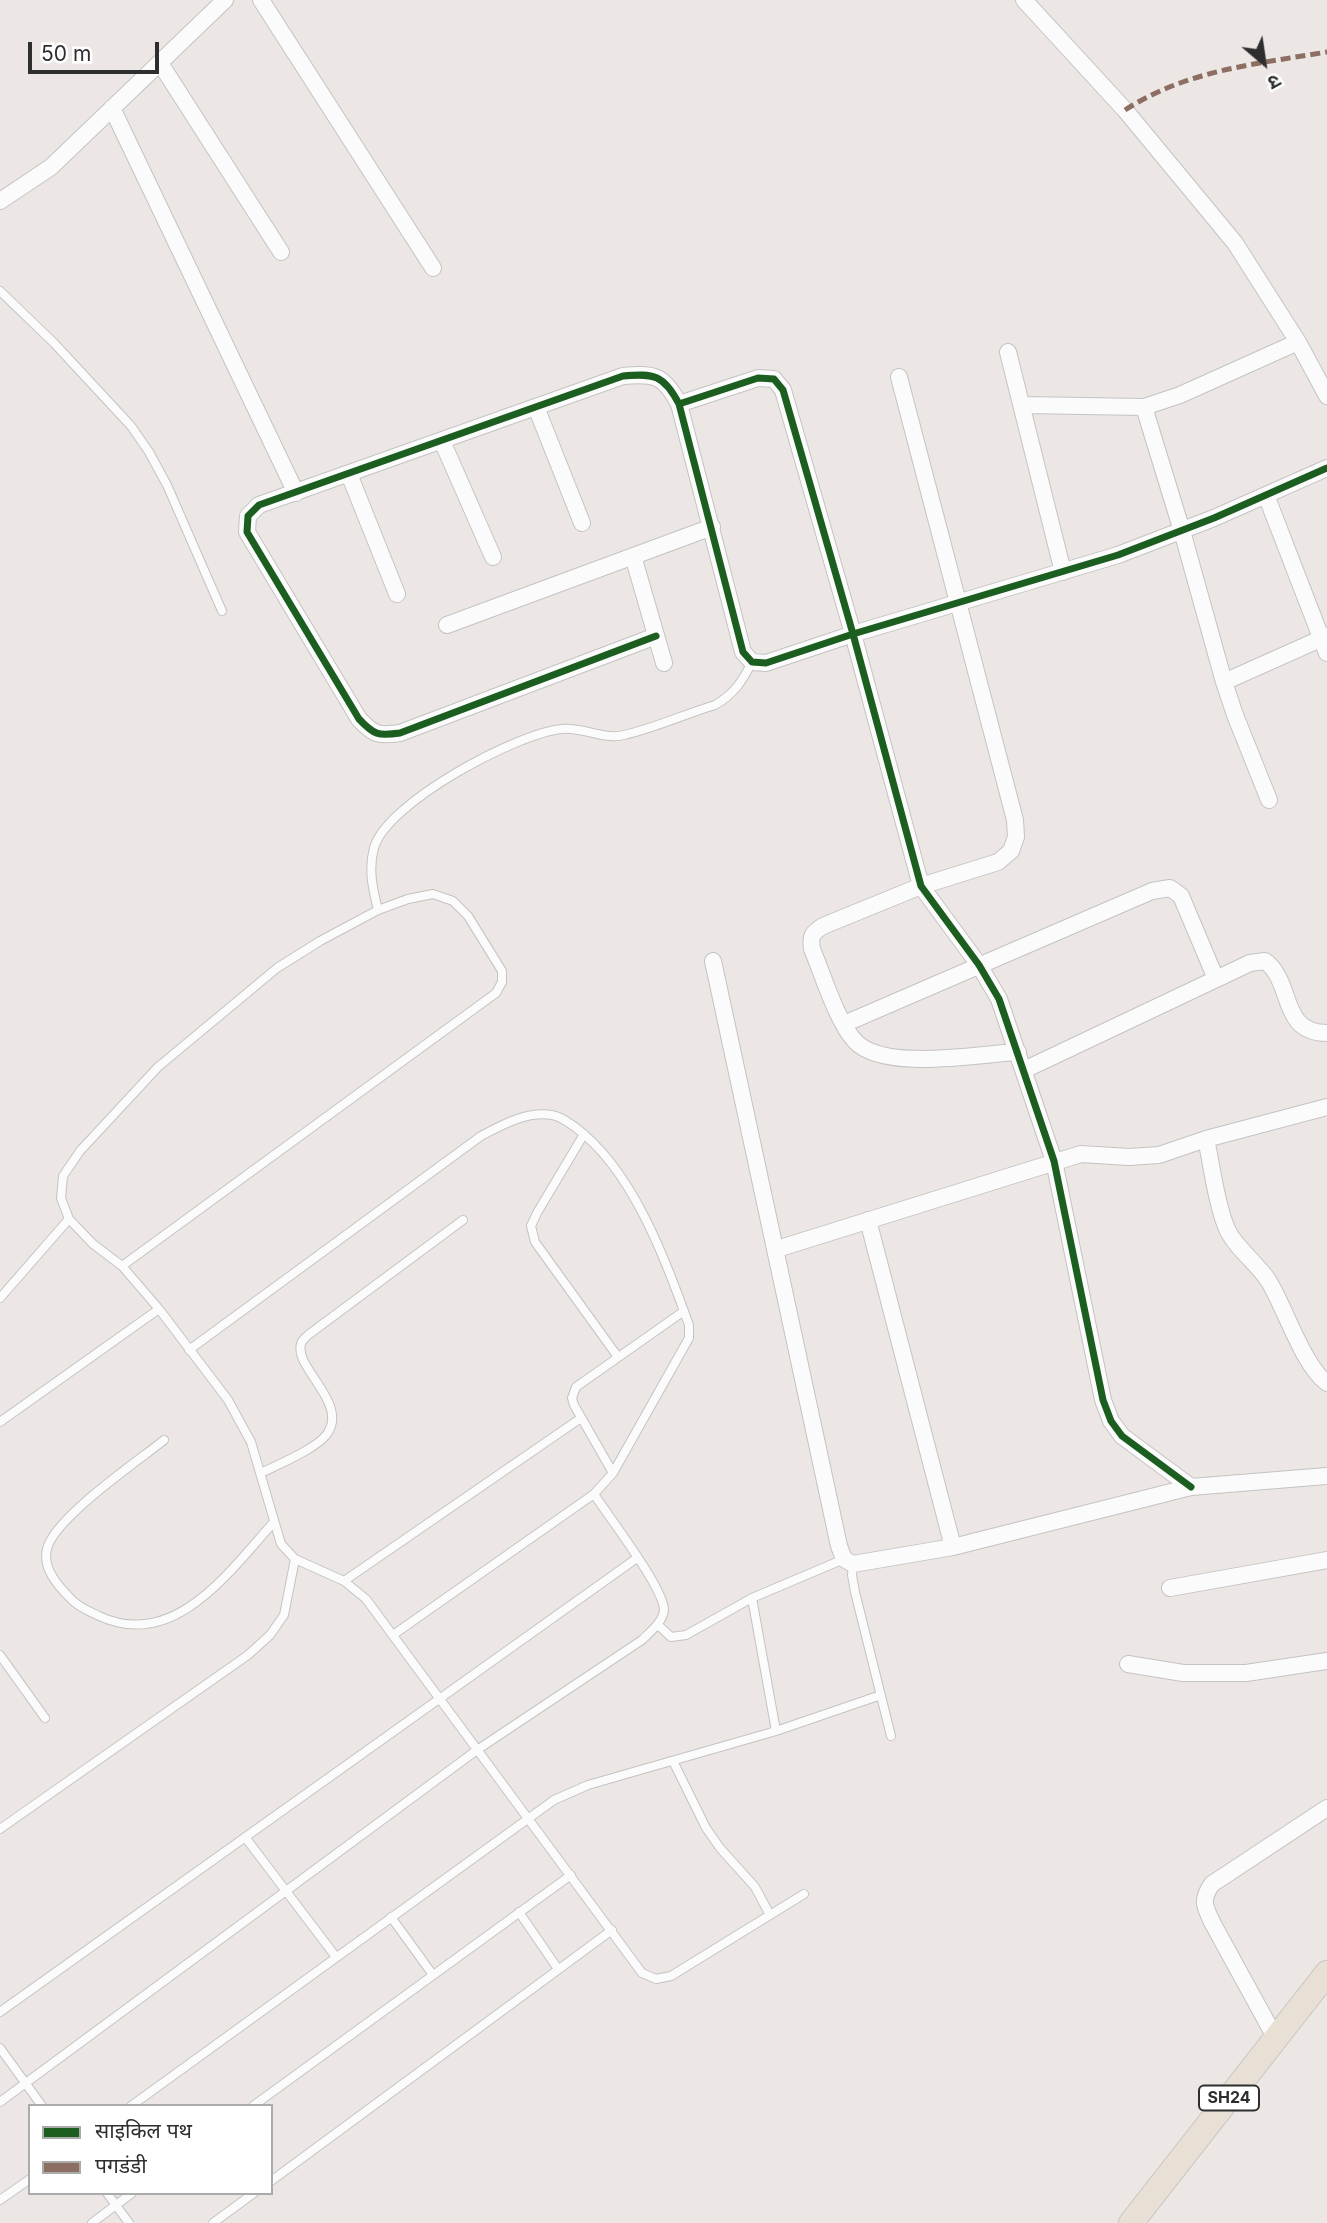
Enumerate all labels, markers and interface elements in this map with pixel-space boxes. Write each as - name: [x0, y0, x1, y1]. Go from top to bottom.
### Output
- scale bar: [32, 28, 163, 72]
- north arrow: [1229, 28, 1299, 98]
- text: 50 m: [41, 41, 91, 66]
- text: उ: [1264, 69, 1285, 95]
- road number: SH24: [1199, 2086, 1259, 2110]
- legend: [28, 2104, 273, 2195]
- text: साइकिल पथ: [95, 2118, 192, 2143]
- text: पगडंडी: [95, 2153, 147, 2178]

